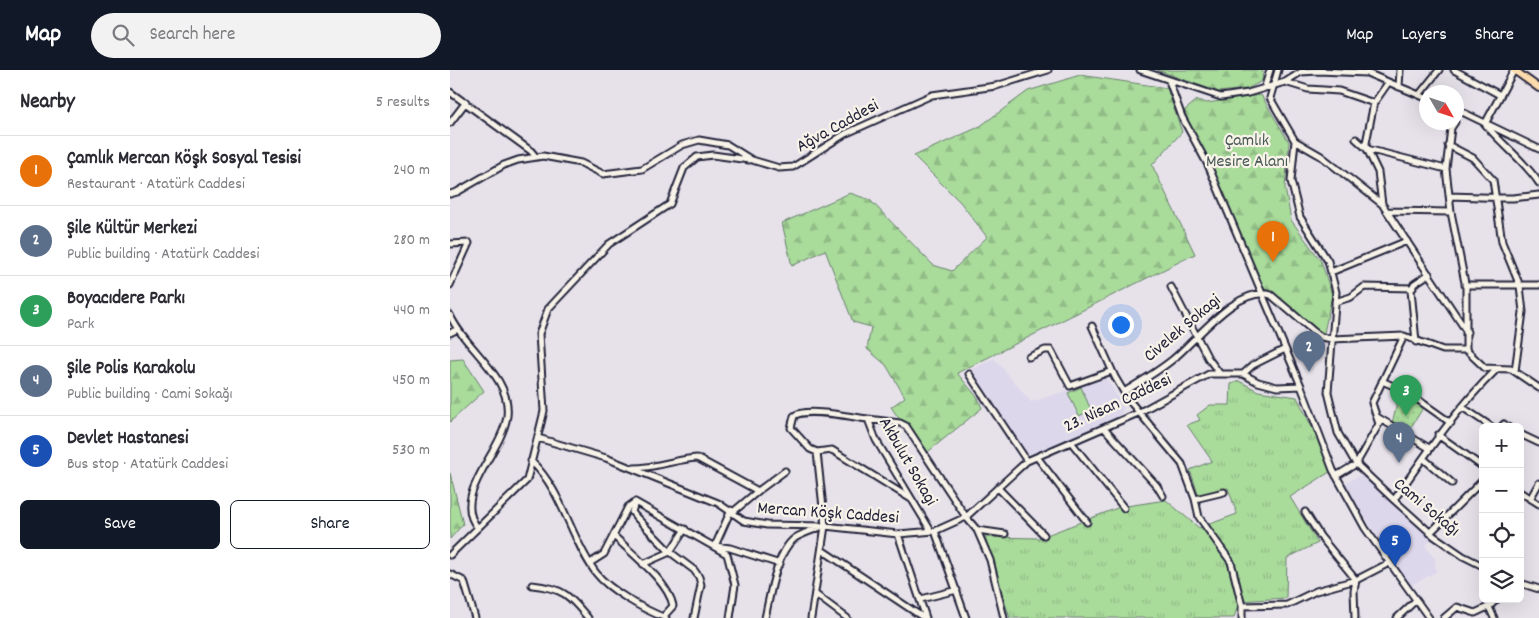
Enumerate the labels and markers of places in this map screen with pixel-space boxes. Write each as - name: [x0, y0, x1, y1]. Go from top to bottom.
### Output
- pin: 1: [1257, 221, 1289, 262]
- pin: 2: [1293, 331, 1325, 372]
- pin: 3: [1390, 375, 1422, 416]
- pin: 4: [1383, 422, 1415, 463]
- pin: 5: [1379, 525, 1411, 566]

